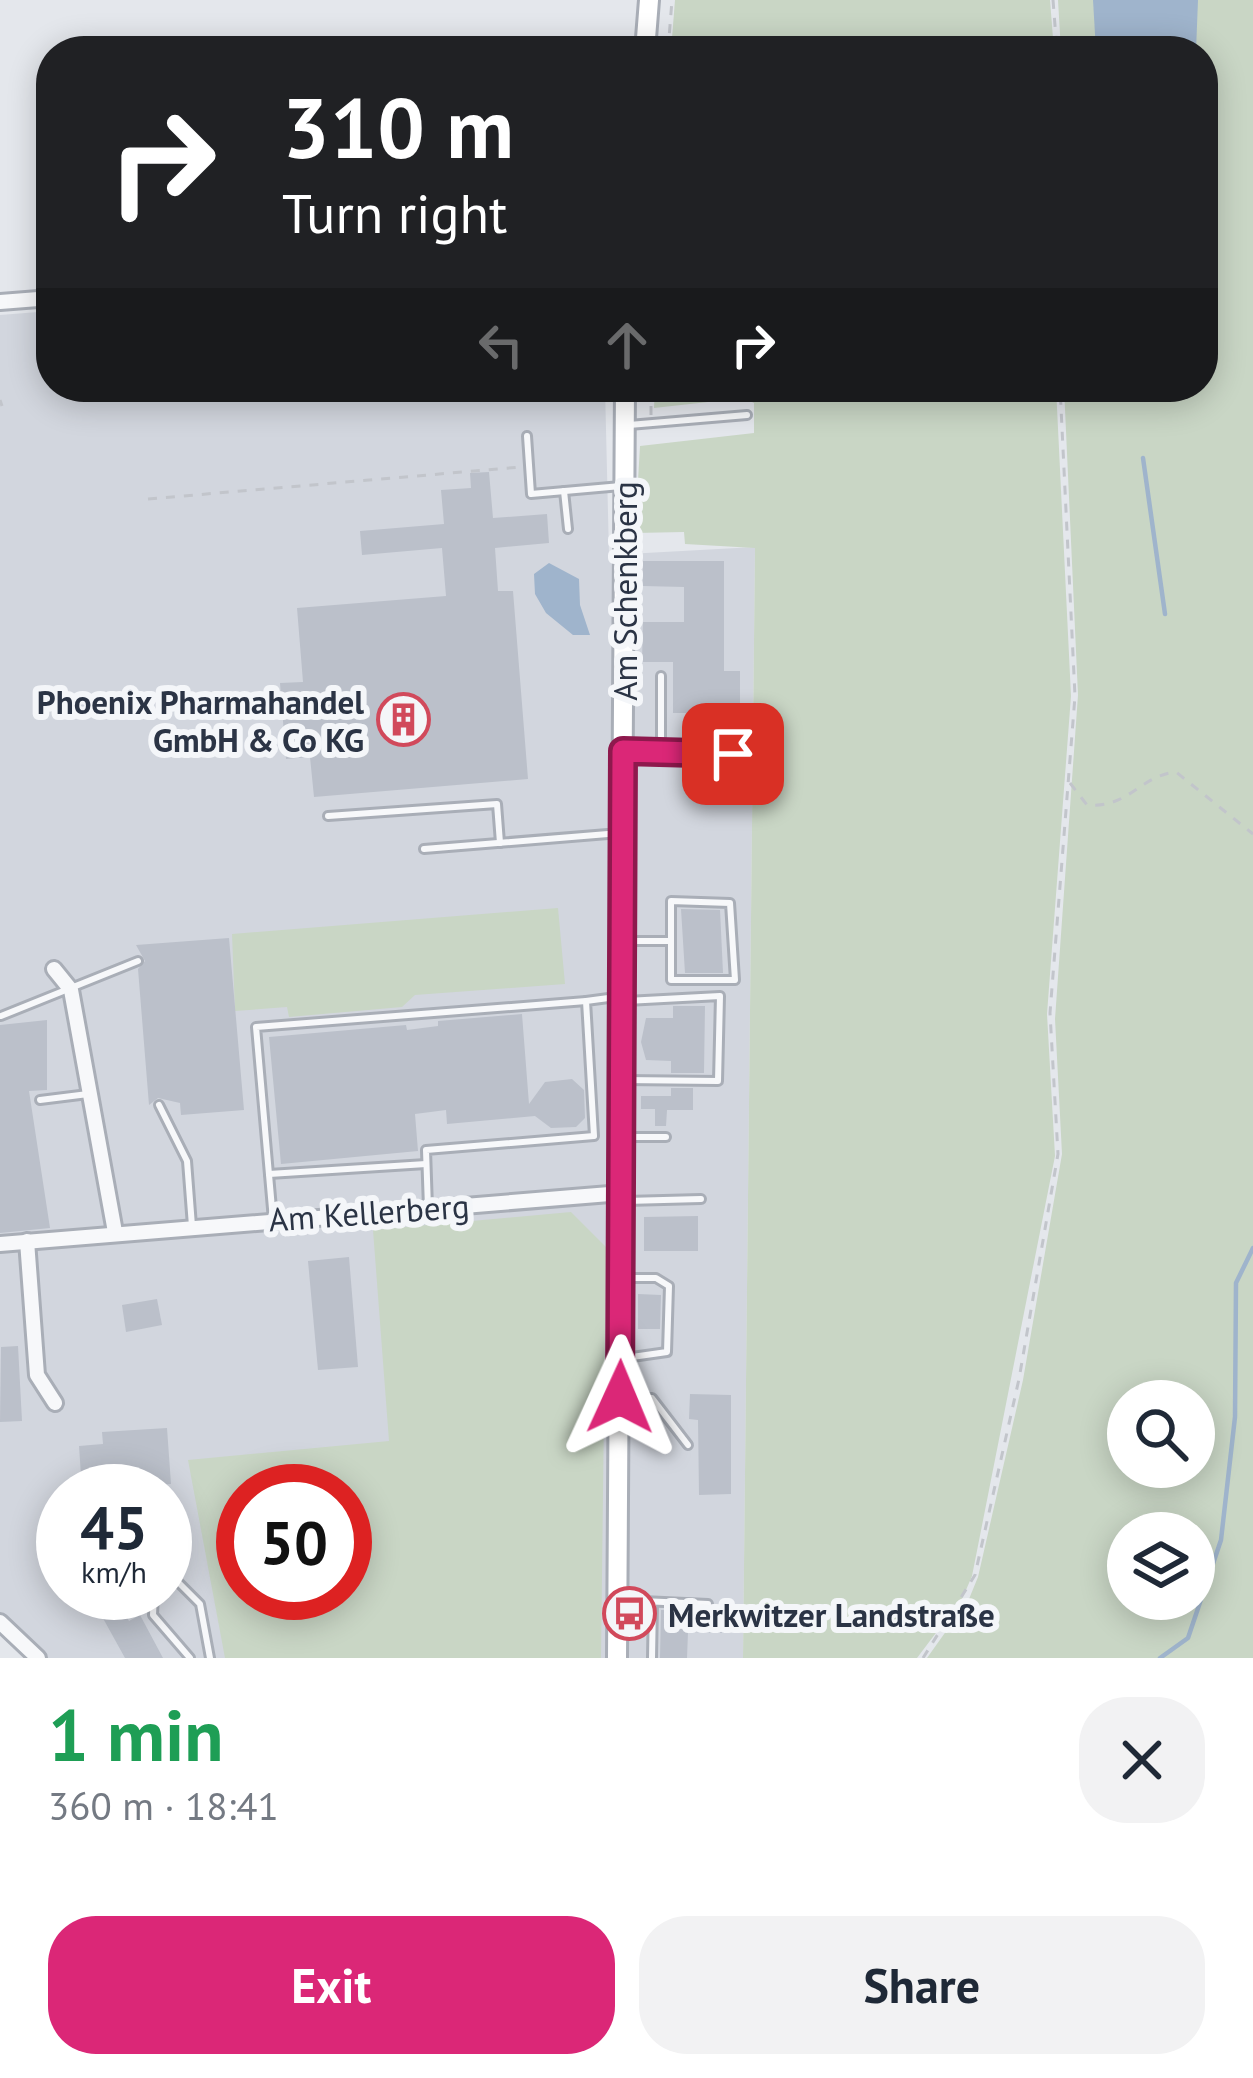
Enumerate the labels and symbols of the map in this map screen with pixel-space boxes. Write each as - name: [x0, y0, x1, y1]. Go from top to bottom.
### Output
- street label: Am Schenkberg: [603, 481, 646, 701]
- place label: Phoenix Pharmahandel GmbH & Co KG: [37, 680, 364, 761]
- building icon: Phoenix Pharmahandel GmbH & Co KG: [375, 692, 431, 748]
- pin: [682, 703, 784, 805]
- street label: Am Kellerberg: [267, 1184, 471, 1240]
- position arrow: [557, 1334, 683, 1460]
- speed limit sign: 50: [216, 1464, 372, 1620]
- bus stop icon: Merkwitzer Landstraße: [601, 1586, 657, 1642]
- place label: Merkwitzer Landstraße: [668, 1593, 995, 1636]

